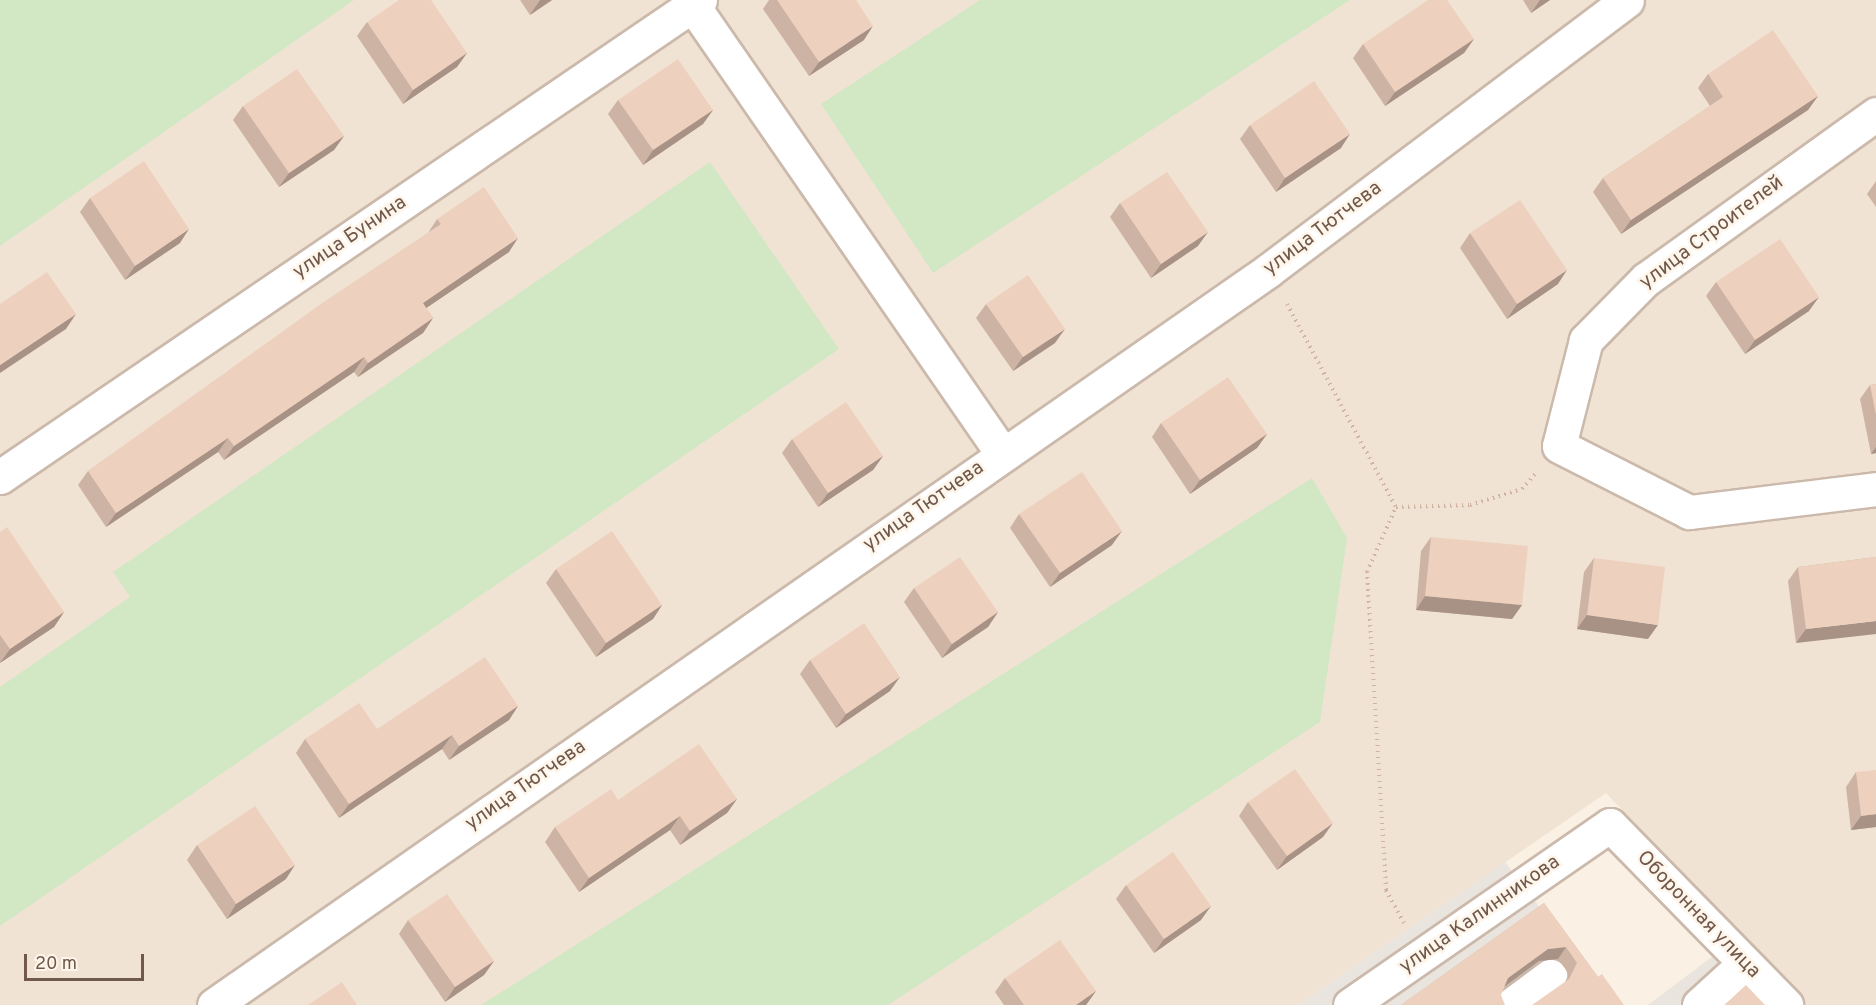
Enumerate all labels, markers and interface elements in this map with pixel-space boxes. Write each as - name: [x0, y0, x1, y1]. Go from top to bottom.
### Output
- street label: улица Строителей: [1635, 171, 1789, 295]
- street label: улица Тютчева: [1259, 177, 1387, 281]
- street label: улица Бунина: [289, 191, 411, 285]
- street label: улица Тютчева: [859, 456, 989, 558]
- street label: улица Тютчева: [461, 735, 591, 837]
- street label: Оборонная улица: [1631, 846, 1765, 984]
- street label: улица Калинникова: [1395, 851, 1565, 979]
- scale bar: [27, 942, 147, 980]
- text: 20 m: [35, 953, 77, 976]

